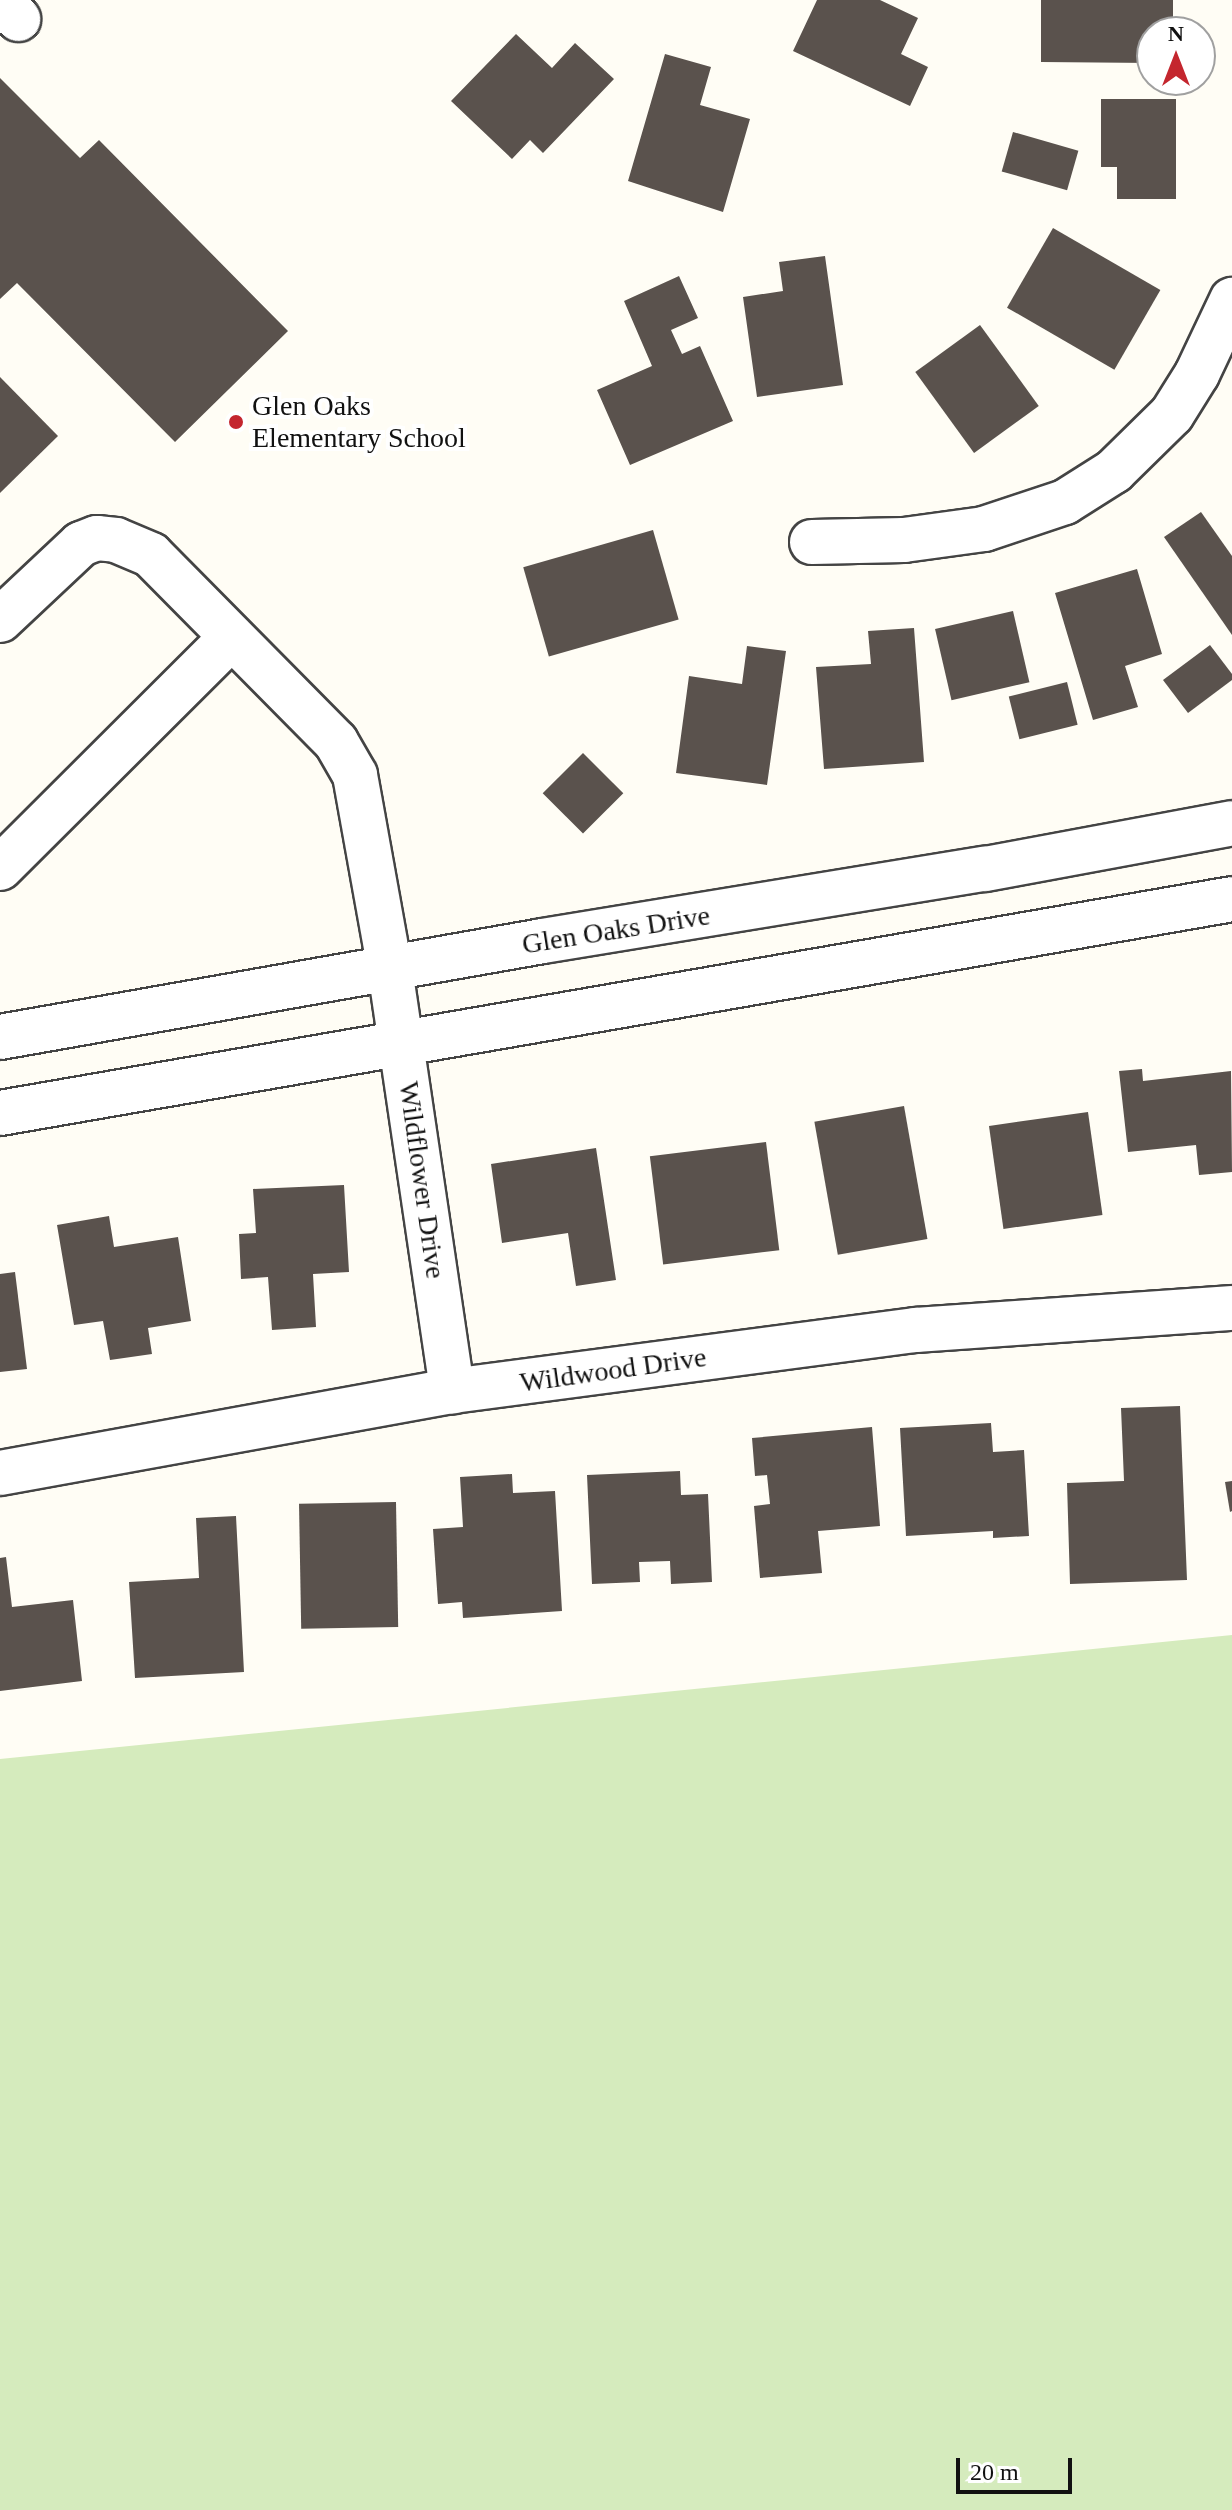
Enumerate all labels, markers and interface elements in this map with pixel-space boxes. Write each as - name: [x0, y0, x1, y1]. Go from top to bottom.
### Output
- north arrow: [1136, 16, 1216, 96]
- text: N: [1168, 21, 1184, 46]
- place label: Glen Oaks Elementary School: [252, 389, 466, 455]
- marker: Glen Oaks Elementary School: [227, 413, 245, 431]
- street label: Glen Oaks Drive: [520, 899, 712, 961]
- street label: Wildflower Drive: [392, 1079, 452, 1281]
- street label: Wildwood Drive: [518, 1340, 708, 1400]
- scale bar: [960, 2442, 1076, 2492]
- text: 20 m: [970, 2459, 1019, 2485]

